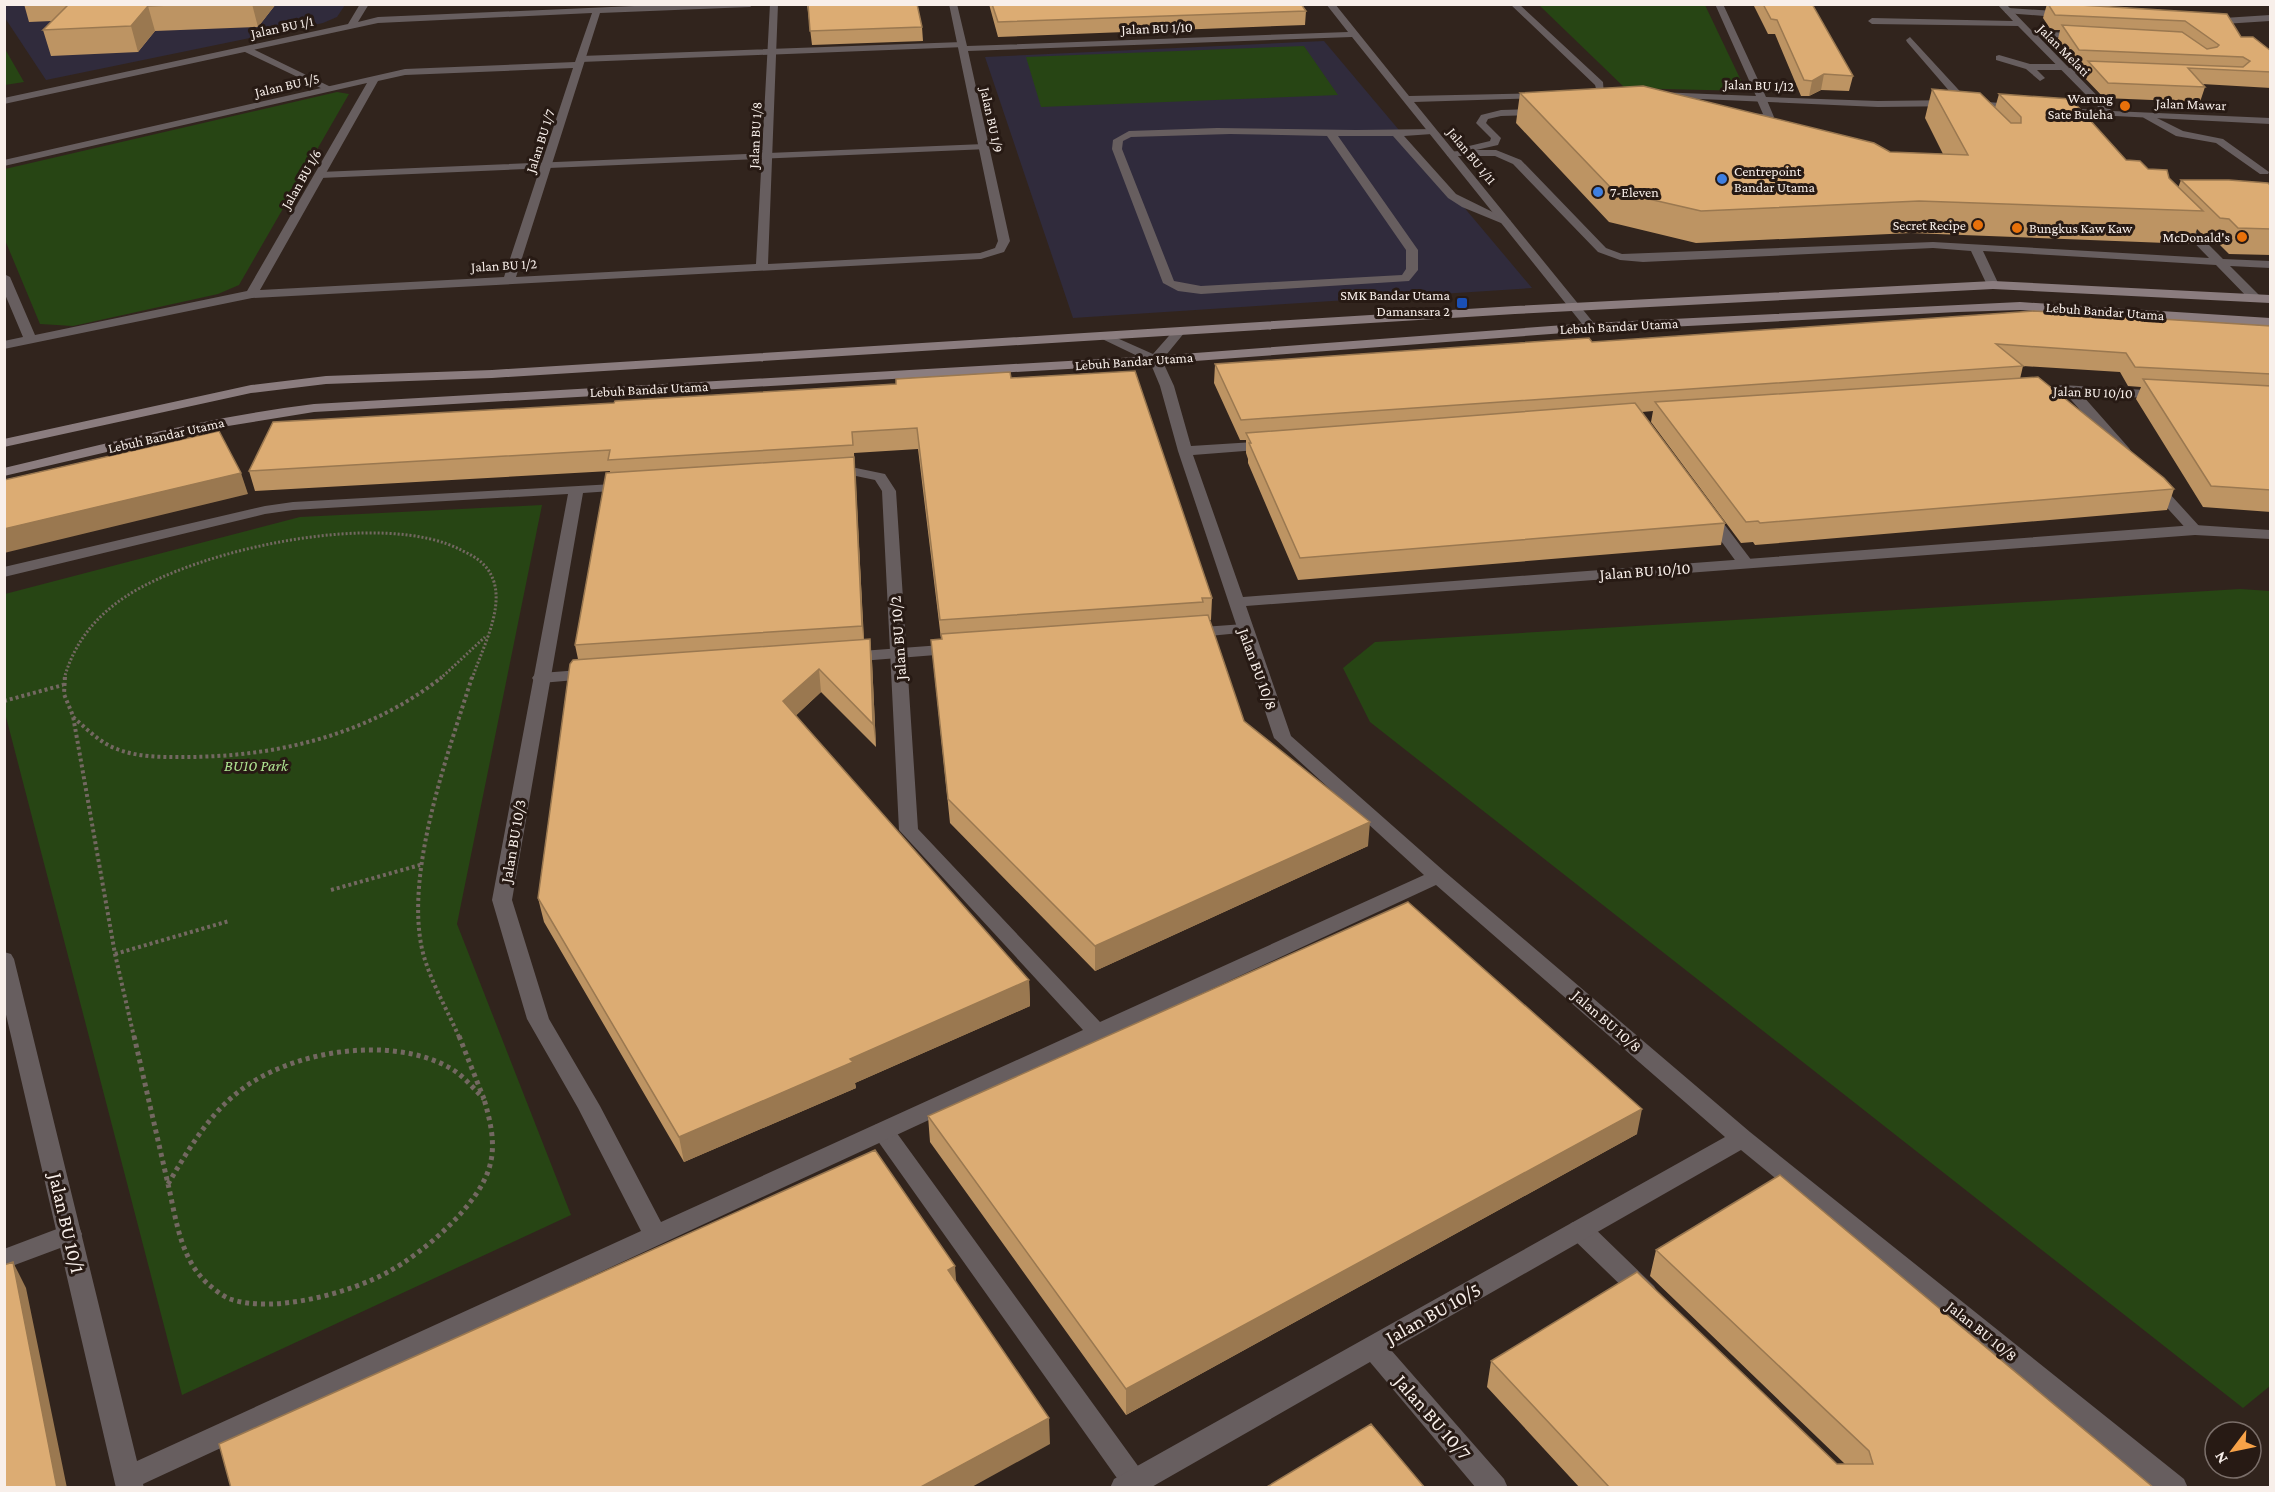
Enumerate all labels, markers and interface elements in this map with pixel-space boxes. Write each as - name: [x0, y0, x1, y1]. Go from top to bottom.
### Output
- street label: Jalan BU 1/1: [247, 12, 315, 42]
- street label: Jalan BU 1/10: [1119, 19, 1193, 37]
- street label: Jalan Melati: [2033, 19, 2094, 80]
- street label: Jalan BU 1/5: [251, 70, 321, 101]
- street label: Jalan BU 1/12: [1722, 76, 1795, 94]
- street label: Jalan BU 1/9: [977, 84, 1007, 154]
- place label: Warung Sate Buleha: [2048, 90, 2114, 122]
- street label: Jalan Mawar: [2153, 95, 2227, 113]
- marker: Warung Sate Buleha: [2118, 99, 2132, 113]
- street label: Jalan BU 1/8: [745, 101, 765, 171]
- street label: Jalan BU 1/7: [522, 107, 558, 177]
- street label: Jalan BU 1/11: [1443, 123, 1500, 188]
- street label: Jalan BU 1/6: [277, 146, 324, 213]
- place label: Centrepoint Bandar Utama: [1734, 163, 1815, 195]
- marker: Centrepoint Bandar Utama: [1715, 172, 1729, 186]
- place label: 7-Eleven: [1610, 184, 1659, 200]
- marker: 7-Eleven: [1591, 185, 1605, 199]
- place label: Secret Recipe: [1893, 217, 1966, 233]
- marker: Secret Recipe: [1971, 218, 1985, 232]
- place label: Bungkus Kaw Kaw: [2029, 220, 2133, 236]
- marker: Bungkus Kaw Kaw: [2010, 221, 2024, 235]
- place label: McDonald's: [2163, 229, 2230, 245]
- marker: McDonald's: [2235, 230, 2249, 244]
- street label: Jalan BU 1/2: [469, 255, 538, 275]
- place label: SMK Bandar Utama Damansara 2: [1340, 287, 1451, 319]
- marker: SMK Bandar Utama Damansara 2: [1455, 296, 1469, 310]
- street label: Lebuh Bandar Utama: [2045, 299, 2165, 323]
- street label: Lebuh Bandar Utama: [1559, 315, 1679, 337]
- street label: Lebuh Bandar Utama: [1074, 349, 1194, 373]
- street label: Lebuh Bandar Utama: [589, 378, 709, 400]
- street label: Jalan BU 10/10: [2051, 383, 2133, 401]
- street label: Lebuh Bandar Utama: [106, 414, 226, 456]
- street label: Jalan BU 10/10: [1597, 559, 1691, 584]
- street label: Jalan BU 10/2: [887, 595, 911, 683]
- street label: Jalan BU 10/8: [1234, 624, 1281, 712]
- park label: BU10 Park: [224, 757, 289, 774]
- street label: Jalan BU 10/3: [497, 798, 530, 886]
- street label: Jalan BU 10/8: [1567, 985, 1645, 1056]
- street label: Jalan BU 10/1: [43, 1169, 89, 1276]
- street label: Jalan BU 10/5: [1380, 1278, 1485, 1350]
- street label: Jalan BU 10/8: [1941, 1296, 2021, 1365]
- street label: Jalan BU 10/7: [1388, 1369, 1476, 1465]
- north arrow: [2203, 1420, 2263, 1480]
- text: N: [2211, 1448, 2231, 1467]

